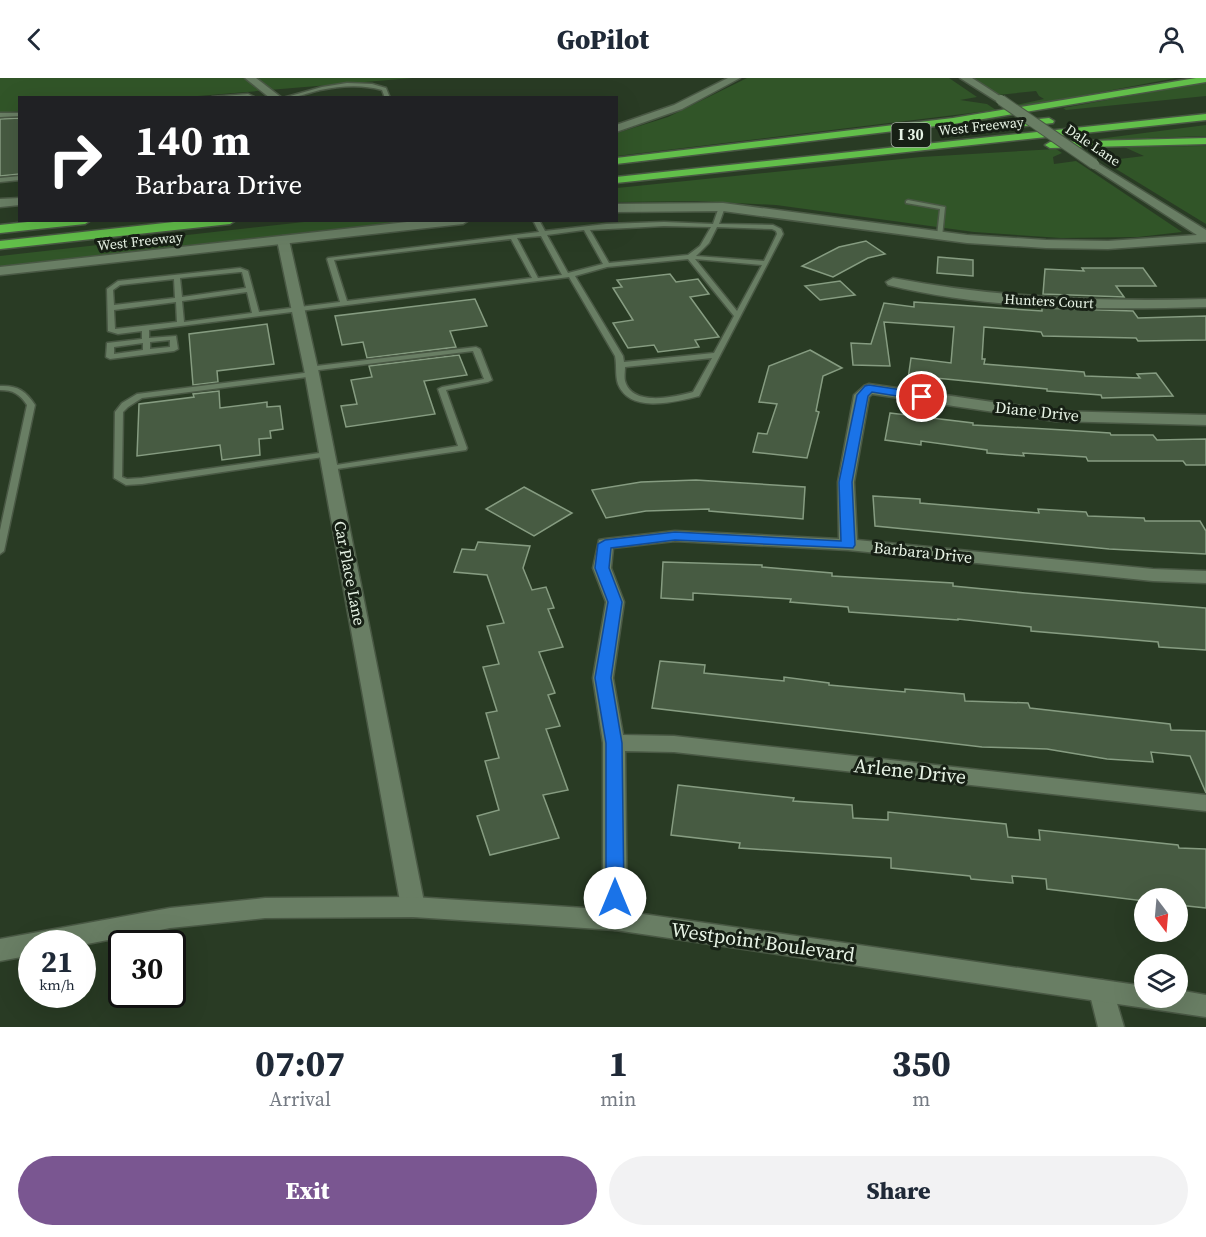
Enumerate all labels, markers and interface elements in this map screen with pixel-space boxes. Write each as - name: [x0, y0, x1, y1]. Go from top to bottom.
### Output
- text: GoPilot: [557, 21, 649, 58]
- icon: back: [18, 23, 51, 56]
- icon: person: [1155, 23, 1188, 56]
- text: 140 m: [135, 111, 250, 169]
- street label: West Freeway: [937, 111, 1026, 140]
- street label: Dale Lane: [1061, 119, 1125, 171]
- icon: right: [36, 120, 114, 198]
- road number: I 30: [892, 123, 930, 147]
- text: Barbara Drive: [135, 166, 302, 203]
- street label: West Freeway: [96, 226, 185, 255]
- street label: Hunters Court: [1004, 289, 1095, 313]
- pin: [896, 371, 947, 422]
- icon: arrive: [905, 380, 938, 413]
- street label: Diane Drive: [994, 396, 1080, 426]
- street label: Car Place Lane: [329, 519, 371, 627]
- street label: Barbara Drive: [873, 536, 973, 568]
- street label: Arlene Drive: [852, 751, 968, 791]
- position arrow: [583, 866, 647, 930]
- north arrow: [1134, 888, 1188, 942]
- map controls: [1134, 888, 1188, 1008]
- street label: Westpoint Boulevard: [669, 915, 857, 969]
- speed limit sign: 30: [108, 930, 186, 1008]
- text: 21: [41, 941, 73, 982]
- button: layers: [1134, 954, 1188, 1008]
- text: km/h: [39, 974, 75, 995]
- text: 07:07: [255, 1039, 345, 1088]
- text: 1: [608, 1039, 628, 1088]
- text: 350: [891, 1039, 951, 1088]
- text: Arrival: [269, 1085, 331, 1113]
- text: min: [600, 1085, 636, 1113]
- text: m: [912, 1085, 930, 1113]
- button: Exit: [18, 1156, 597, 1225]
- button: Share: [609, 1156, 1188, 1225]

